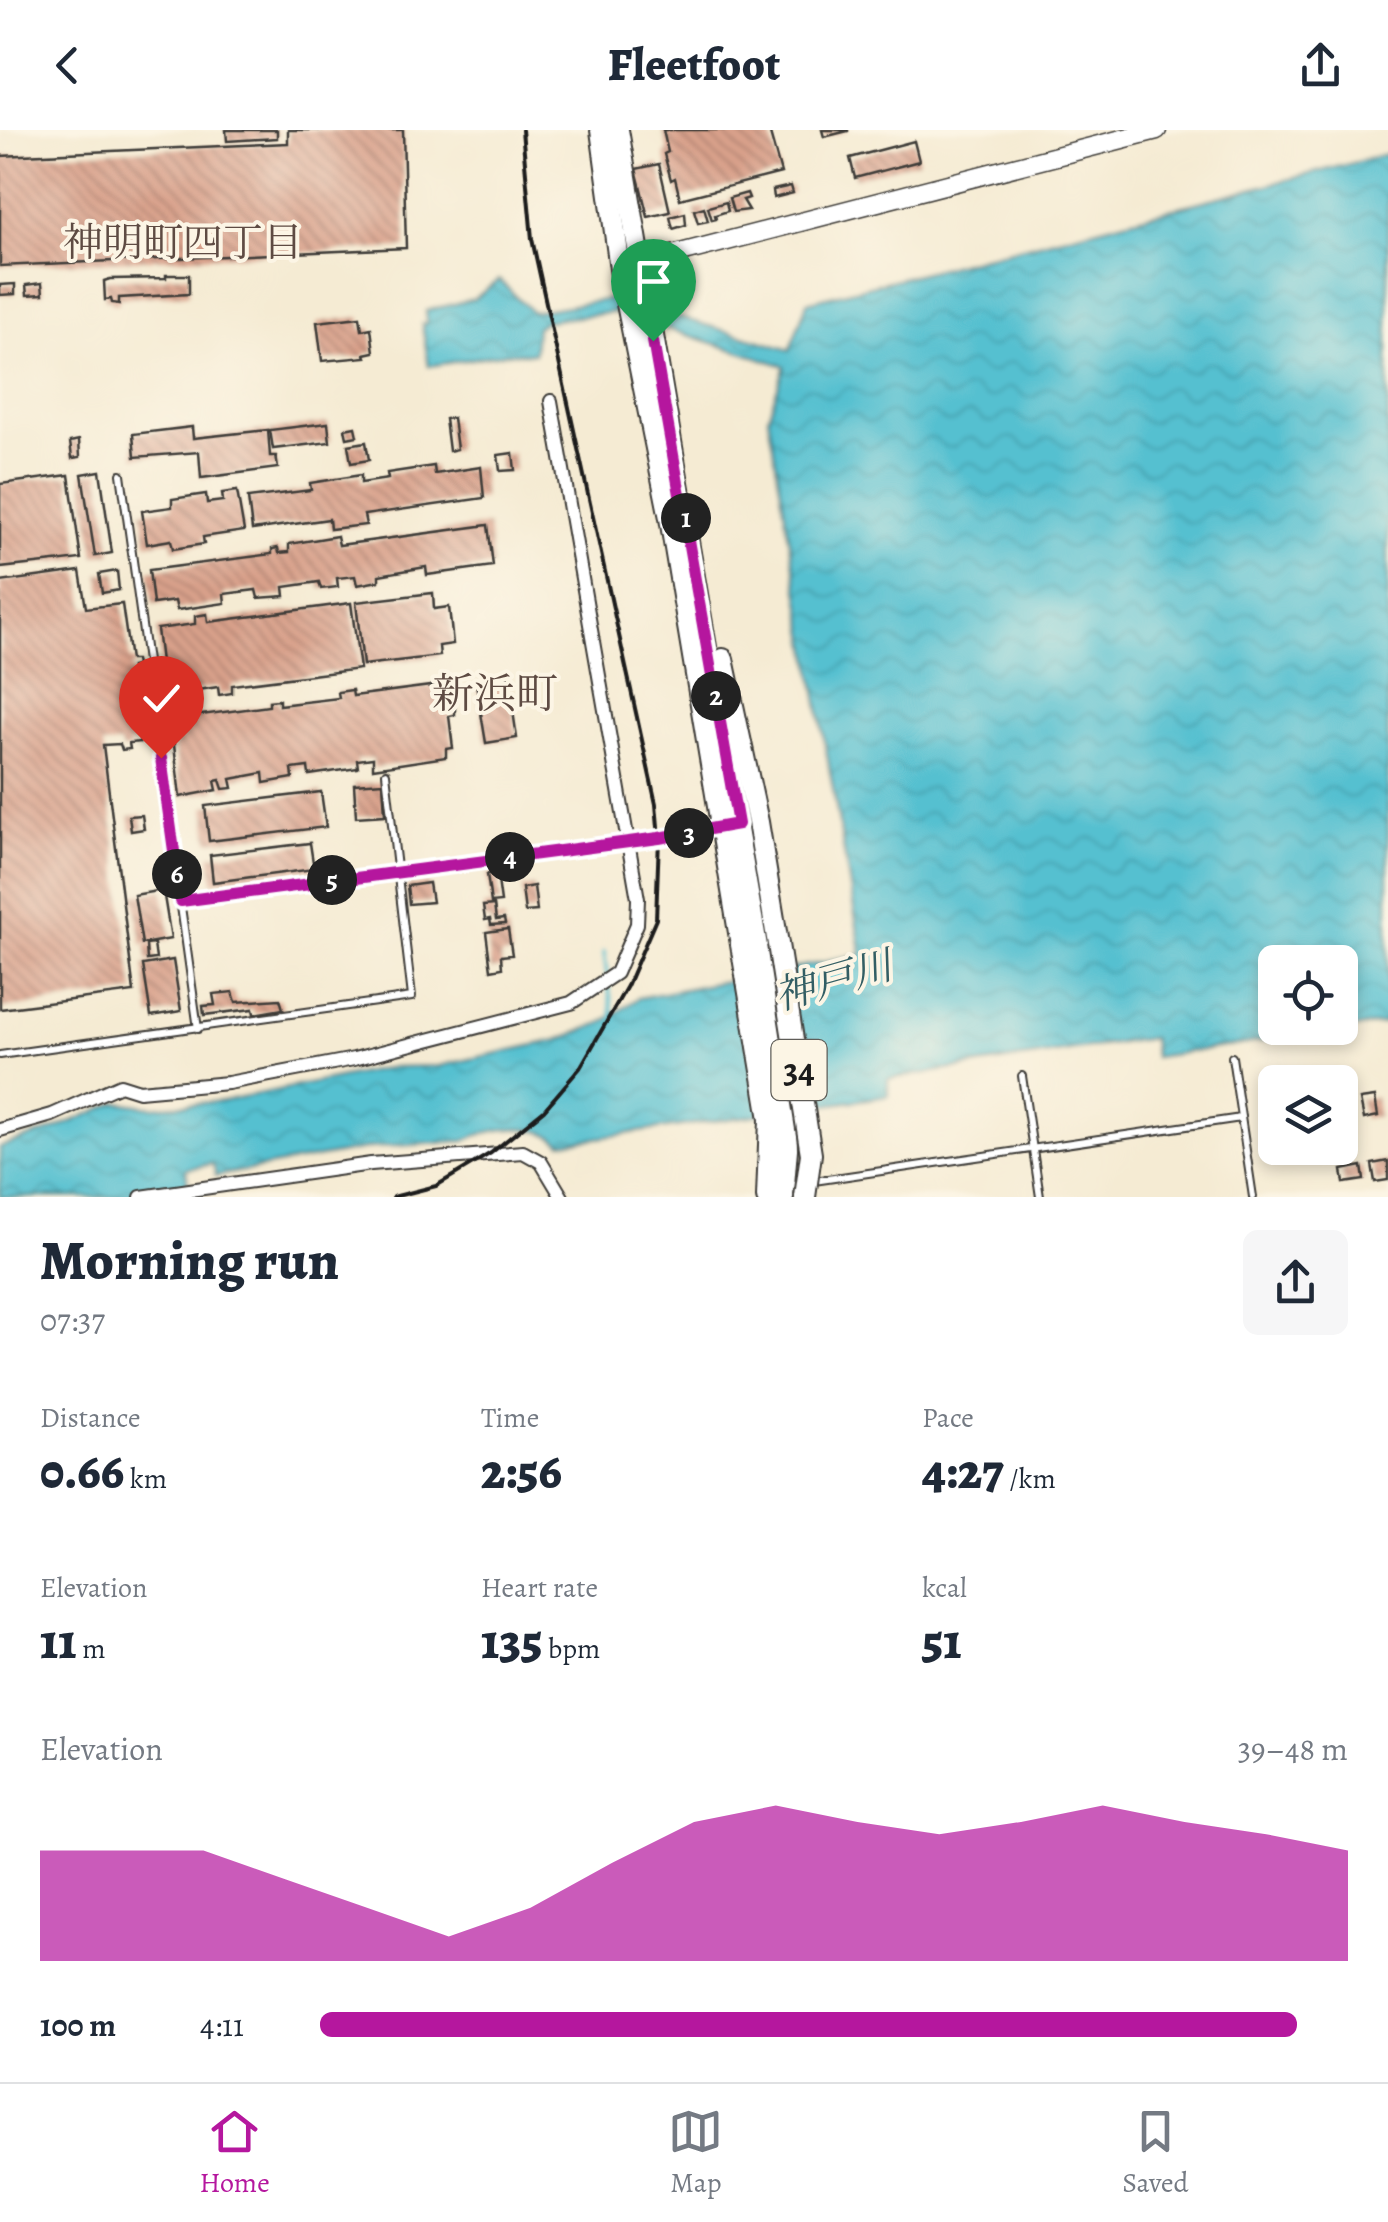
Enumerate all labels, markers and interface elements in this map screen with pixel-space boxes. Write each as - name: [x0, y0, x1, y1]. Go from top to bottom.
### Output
- text: Fleetfoot: [608, 34, 780, 96]
- icon: back: [40, 38, 95, 93]
- icon: share: [1293, 38, 1348, 93]
- district label: 神明町四丁目: [63, 215, 303, 270]
- pin: [611, 239, 696, 342]
- icon: arrive: [626, 254, 681, 309]
- pin: 1: [661, 493, 711, 543]
- text: 1: [681, 499, 691, 537]
- pin: [119, 656, 204, 759]
- district label: 新浜町: [432, 665, 558, 722]
- icon: check: [134, 671, 189, 726]
- pin: 2: [691, 671, 741, 721]
- text: 2: [709, 677, 723, 715]
- pin: 3: [664, 808, 714, 858]
- text: 3: [683, 814, 695, 852]
- pin: 4: [485, 832, 535, 882]
- text: 4: [503, 838, 517, 876]
- pin: 6: [152, 849, 202, 899]
- text: 6: [170, 855, 184, 893]
- pin: 5: [307, 855, 357, 905]
- text: 5: [326, 861, 338, 899]
- water label: 神戸川: [768, 936, 902, 1023]
- map controls: [1258, 945, 1358, 1165]
- button: locate: [1258, 945, 1358, 1045]
- road number: 34: [772, 1040, 826, 1100]
- button: layers: [1258, 1065, 1358, 1165]
- text: Morning run: [40, 1223, 339, 1298]
- button: share: [1243, 1230, 1348, 1335]
- text: 07:37: [40, 1298, 105, 1342]
- text: Distance: [40, 1399, 140, 1437]
- text: Time: [481, 1399, 539, 1437]
- text: Pace: [922, 1399, 974, 1437]
- text: 0.66: [40, 1437, 124, 1505]
- text: 2:56: [481, 1437, 562, 1505]
- text: 4:27: [922, 1437, 1004, 1505]
- text: km: [124, 1460, 167, 1498]
- text: /km: [1004, 1460, 1056, 1498]
- text: Elevation: [40, 1569, 147, 1607]
- text: Heart rate: [481, 1569, 598, 1607]
- text: kcal: [922, 1569, 967, 1607]
- text: 11: [40, 1607, 77, 1675]
- text: 135: [481, 1607, 542, 1675]
- text: 51: [922, 1607, 962, 1675]
- text: m: [77, 1630, 105, 1668]
- text: bpm: [542, 1630, 600, 1668]
- text: Elevation: [40, 1727, 163, 1771]
- text: 39–48 m: [1238, 1727, 1348, 1771]
- text: 100 m: [40, 2003, 116, 2047]
- text: 4:11: [200, 2003, 244, 2047]
- tab: Home: [199, 2104, 270, 2202]
- tab: Map: [668, 2104, 723, 2202]
- tab: Saved: [1122, 2104, 1189, 2202]

